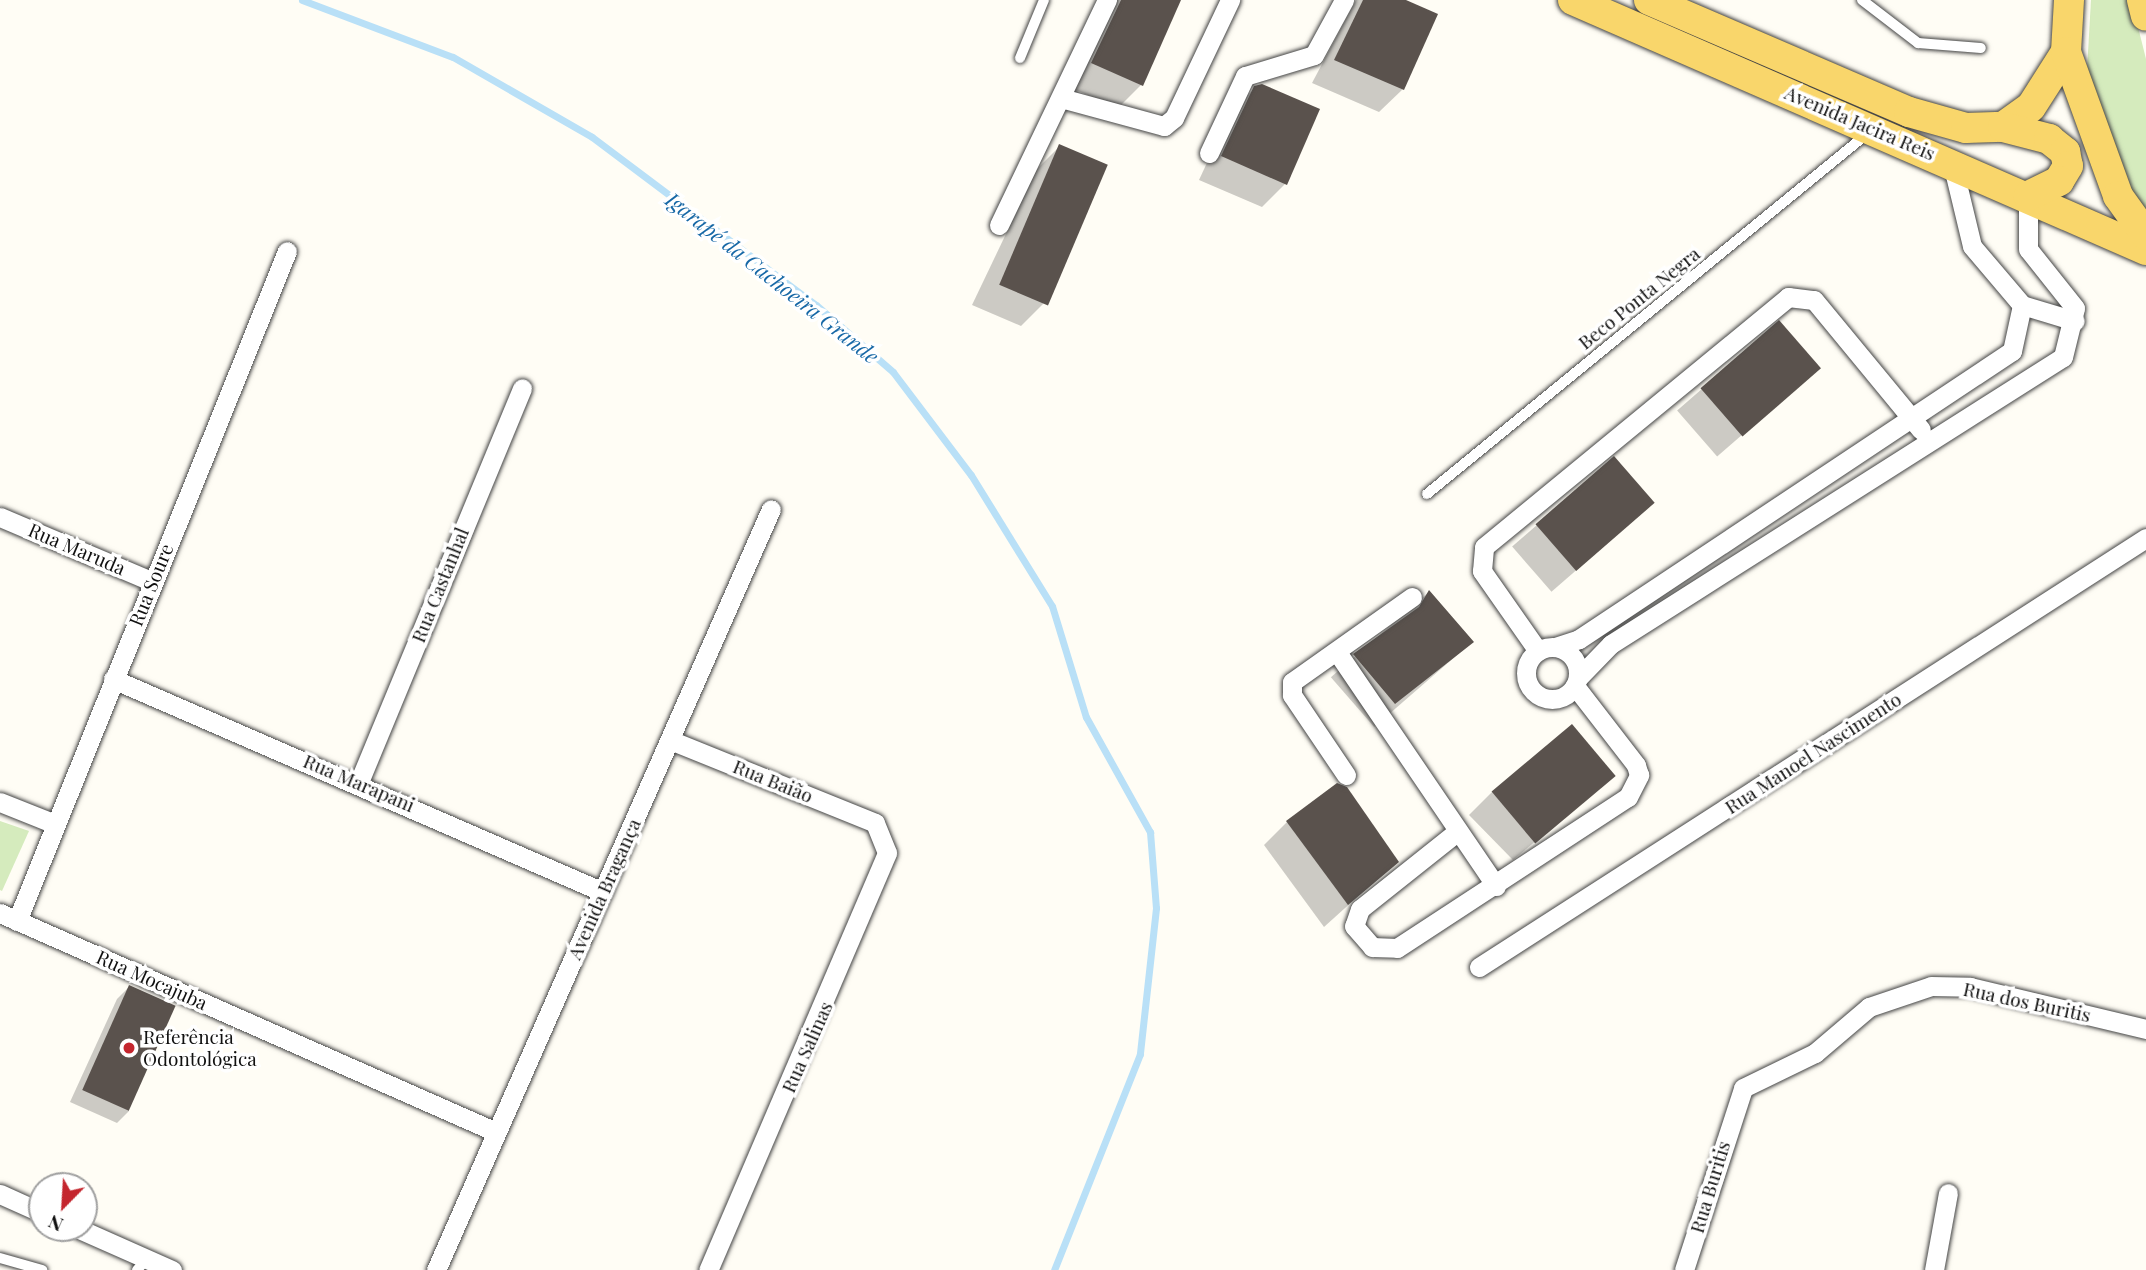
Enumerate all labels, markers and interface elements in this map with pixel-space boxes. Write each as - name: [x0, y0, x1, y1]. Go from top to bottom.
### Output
- street label: Avenida Jacira Reis: [1781, 81, 1939, 165]
- water label: Igarapé da Cachoeira Grande: [662, 186, 884, 368]
- street label: Beco Ponta Negra: [1574, 242, 1704, 354]
- street label: Rua Maruda: [25, 518, 129, 580]
- street label: Rua Castanhal: [407, 524, 473, 646]
- street label: Rua Soure: [124, 540, 178, 630]
- street label: Rua Manoel Nascimento: [1721, 687, 1905, 819]
- street label: Rua Marapani: [300, 749, 418, 817]
- street label: Rua Baião: [730, 755, 816, 807]
- street label: Avenida Bragança: [563, 815, 645, 963]
- street label: Rua Mocajuba: [93, 945, 211, 1015]
- street label: Rua dos Buritis: [1961, 977, 2093, 1027]
- street label: Rua Salinas: [777, 998, 837, 1096]
- place label: Referência Odontológica: [143, 1026, 257, 1070]
- marker: Referência Odontológica: [121, 1040, 137, 1056]
- street label: Rua Buritis: [1685, 1138, 1735, 1236]
- north arrow: [28, 1172, 98, 1242]
- text: N: [44, 1210, 67, 1239]

